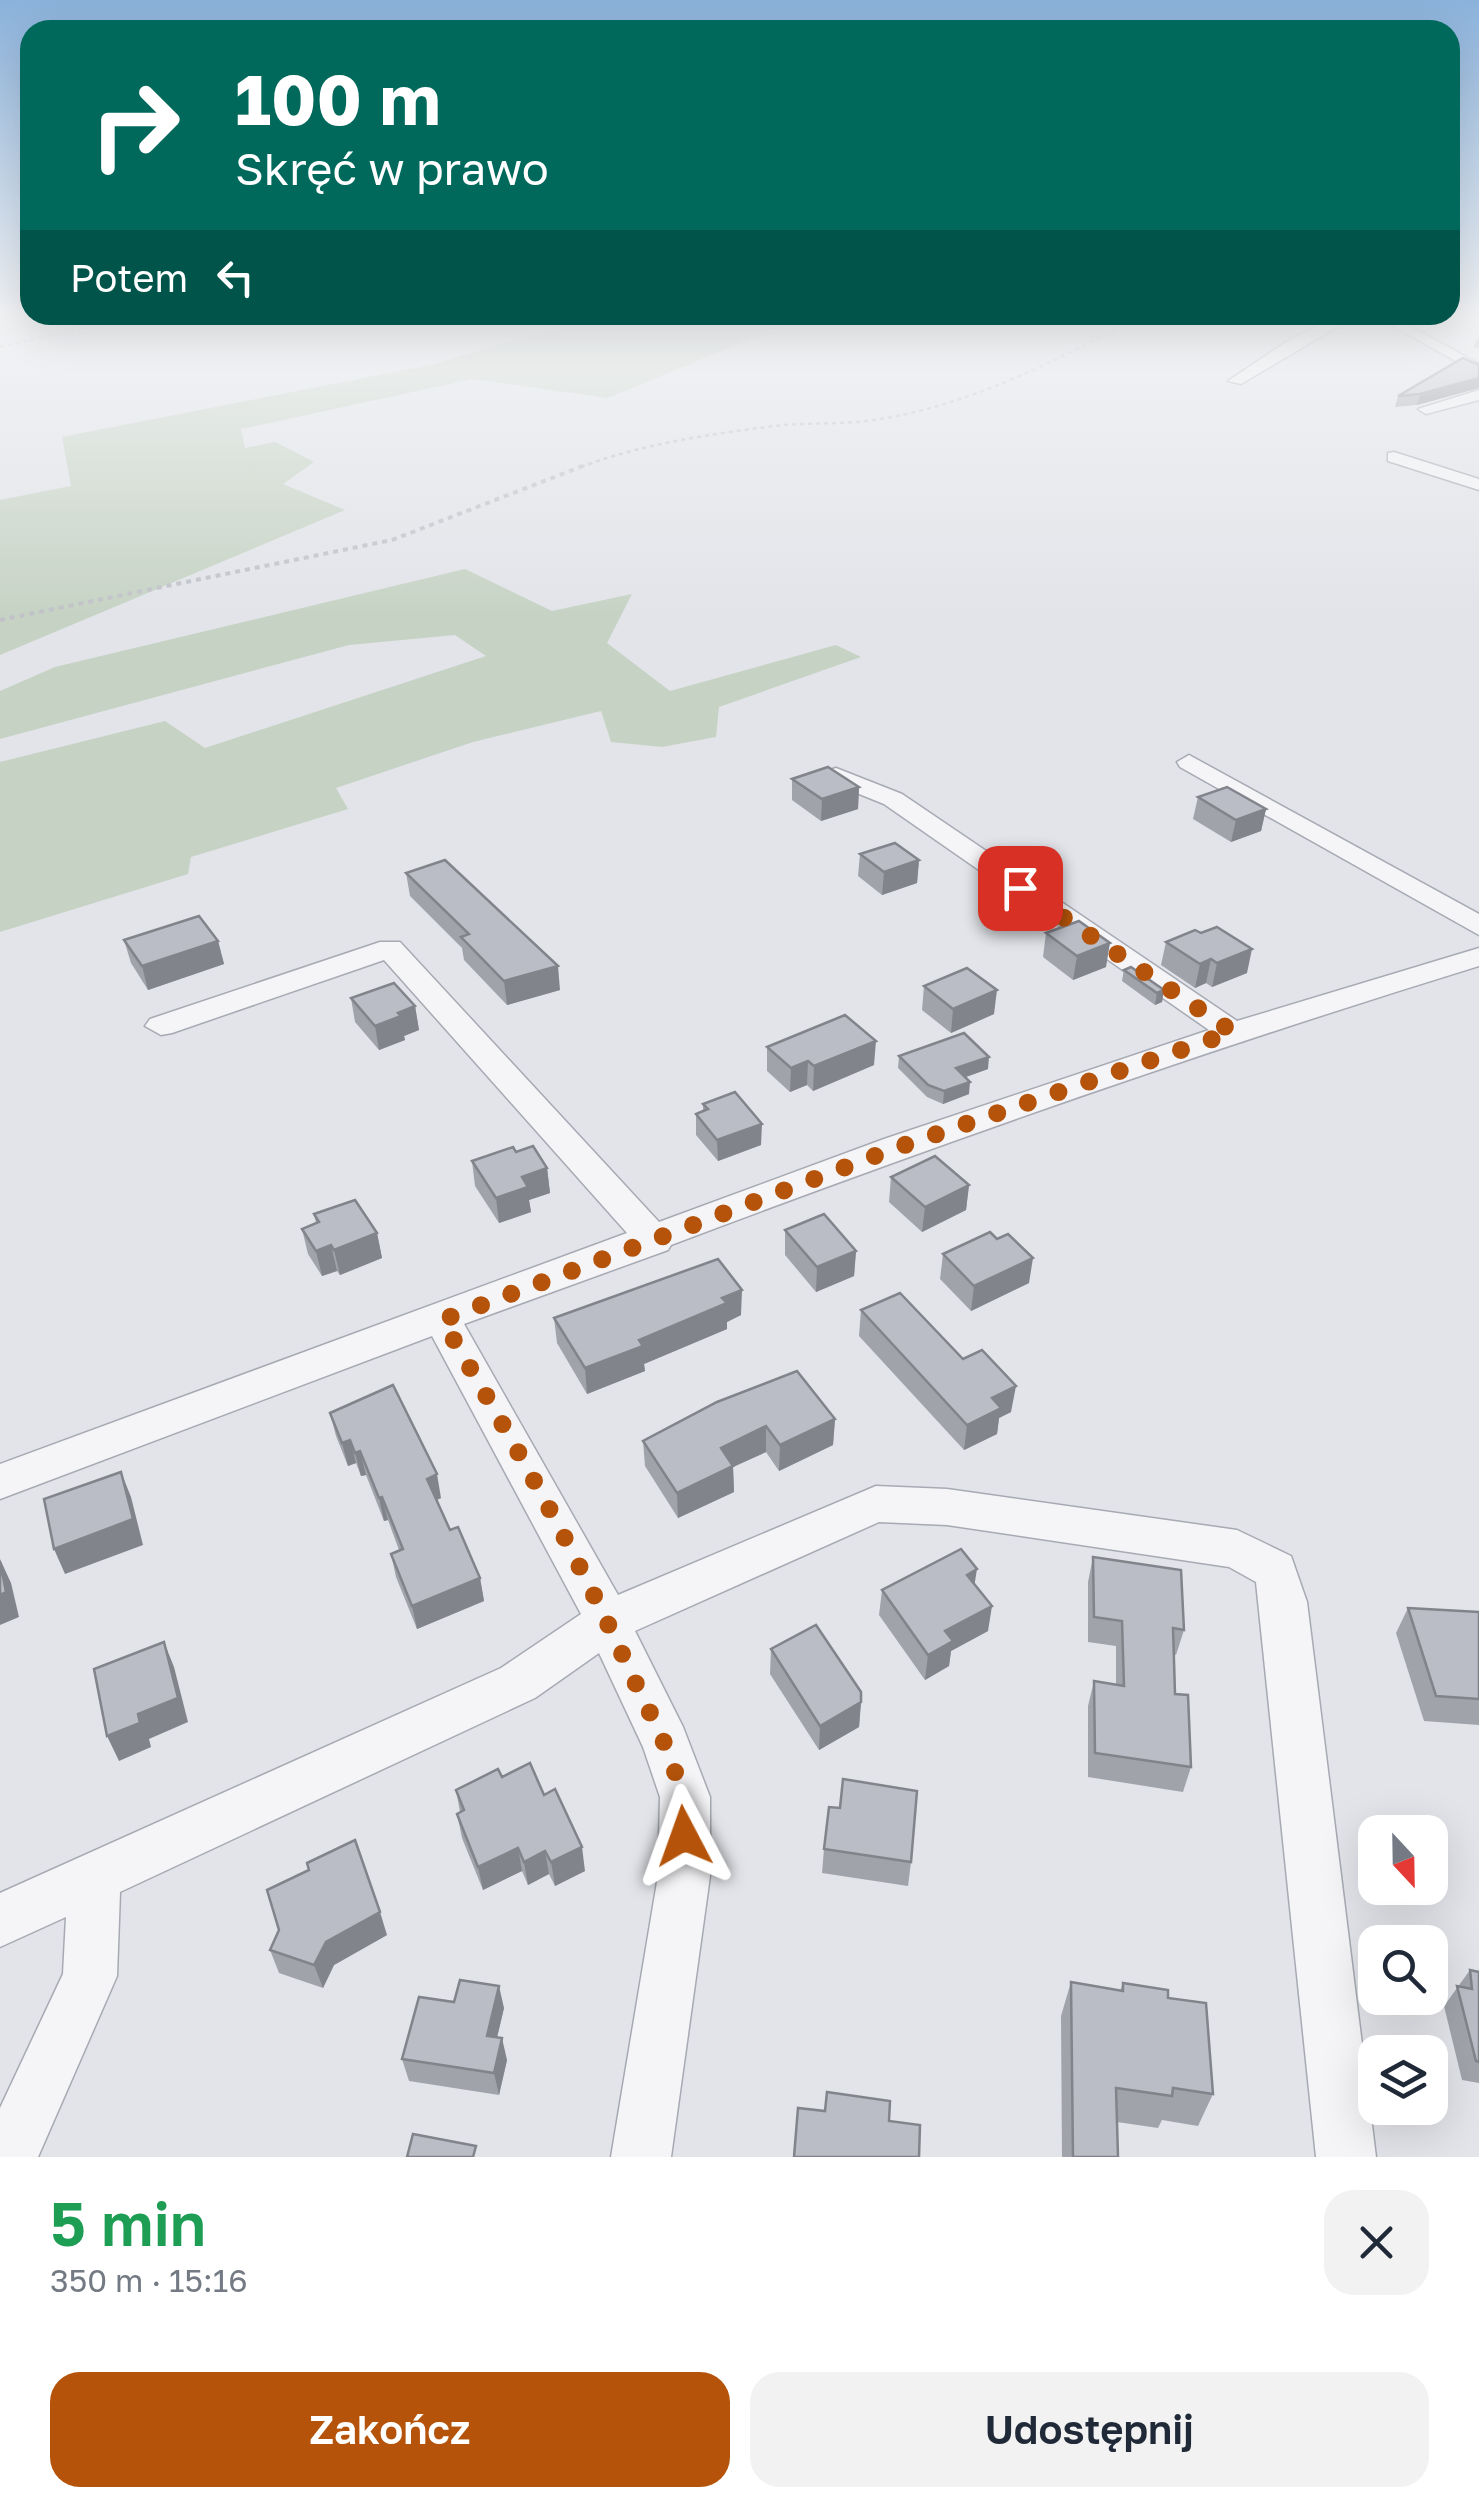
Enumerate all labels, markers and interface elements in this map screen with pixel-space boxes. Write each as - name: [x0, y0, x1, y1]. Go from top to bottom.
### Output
- text: 100 m: [235, 56, 441, 140]
- icon: right: [70, 60, 200, 190]
- text: Skręć w prawo: [235, 141, 549, 195]
- icon: left: [208, 250, 263, 305]
- text: Potem: [70, 255, 188, 300]
- pin: [978, 846, 1063, 931]
- icon: arrive: [993, 861, 1048, 916]
- position arrow: [632, 1784, 736, 1888]
- north arrow: [1358, 1815, 1448, 1905]
- map controls: [1358, 1815, 1448, 2125]
- button: search: [1358, 1925, 1448, 2015]
- button: layers: [1358, 2035, 1448, 2125]
- text: 5 min: [50, 2187, 206, 2259]
- button: close: [1324, 2190, 1429, 2295]
- text: 350 m · 15:16: [50, 2261, 248, 2299]
- button: Zakończ: [50, 2372, 730, 2487]
- button: Udostępnij: [750, 2372, 1429, 2487]

